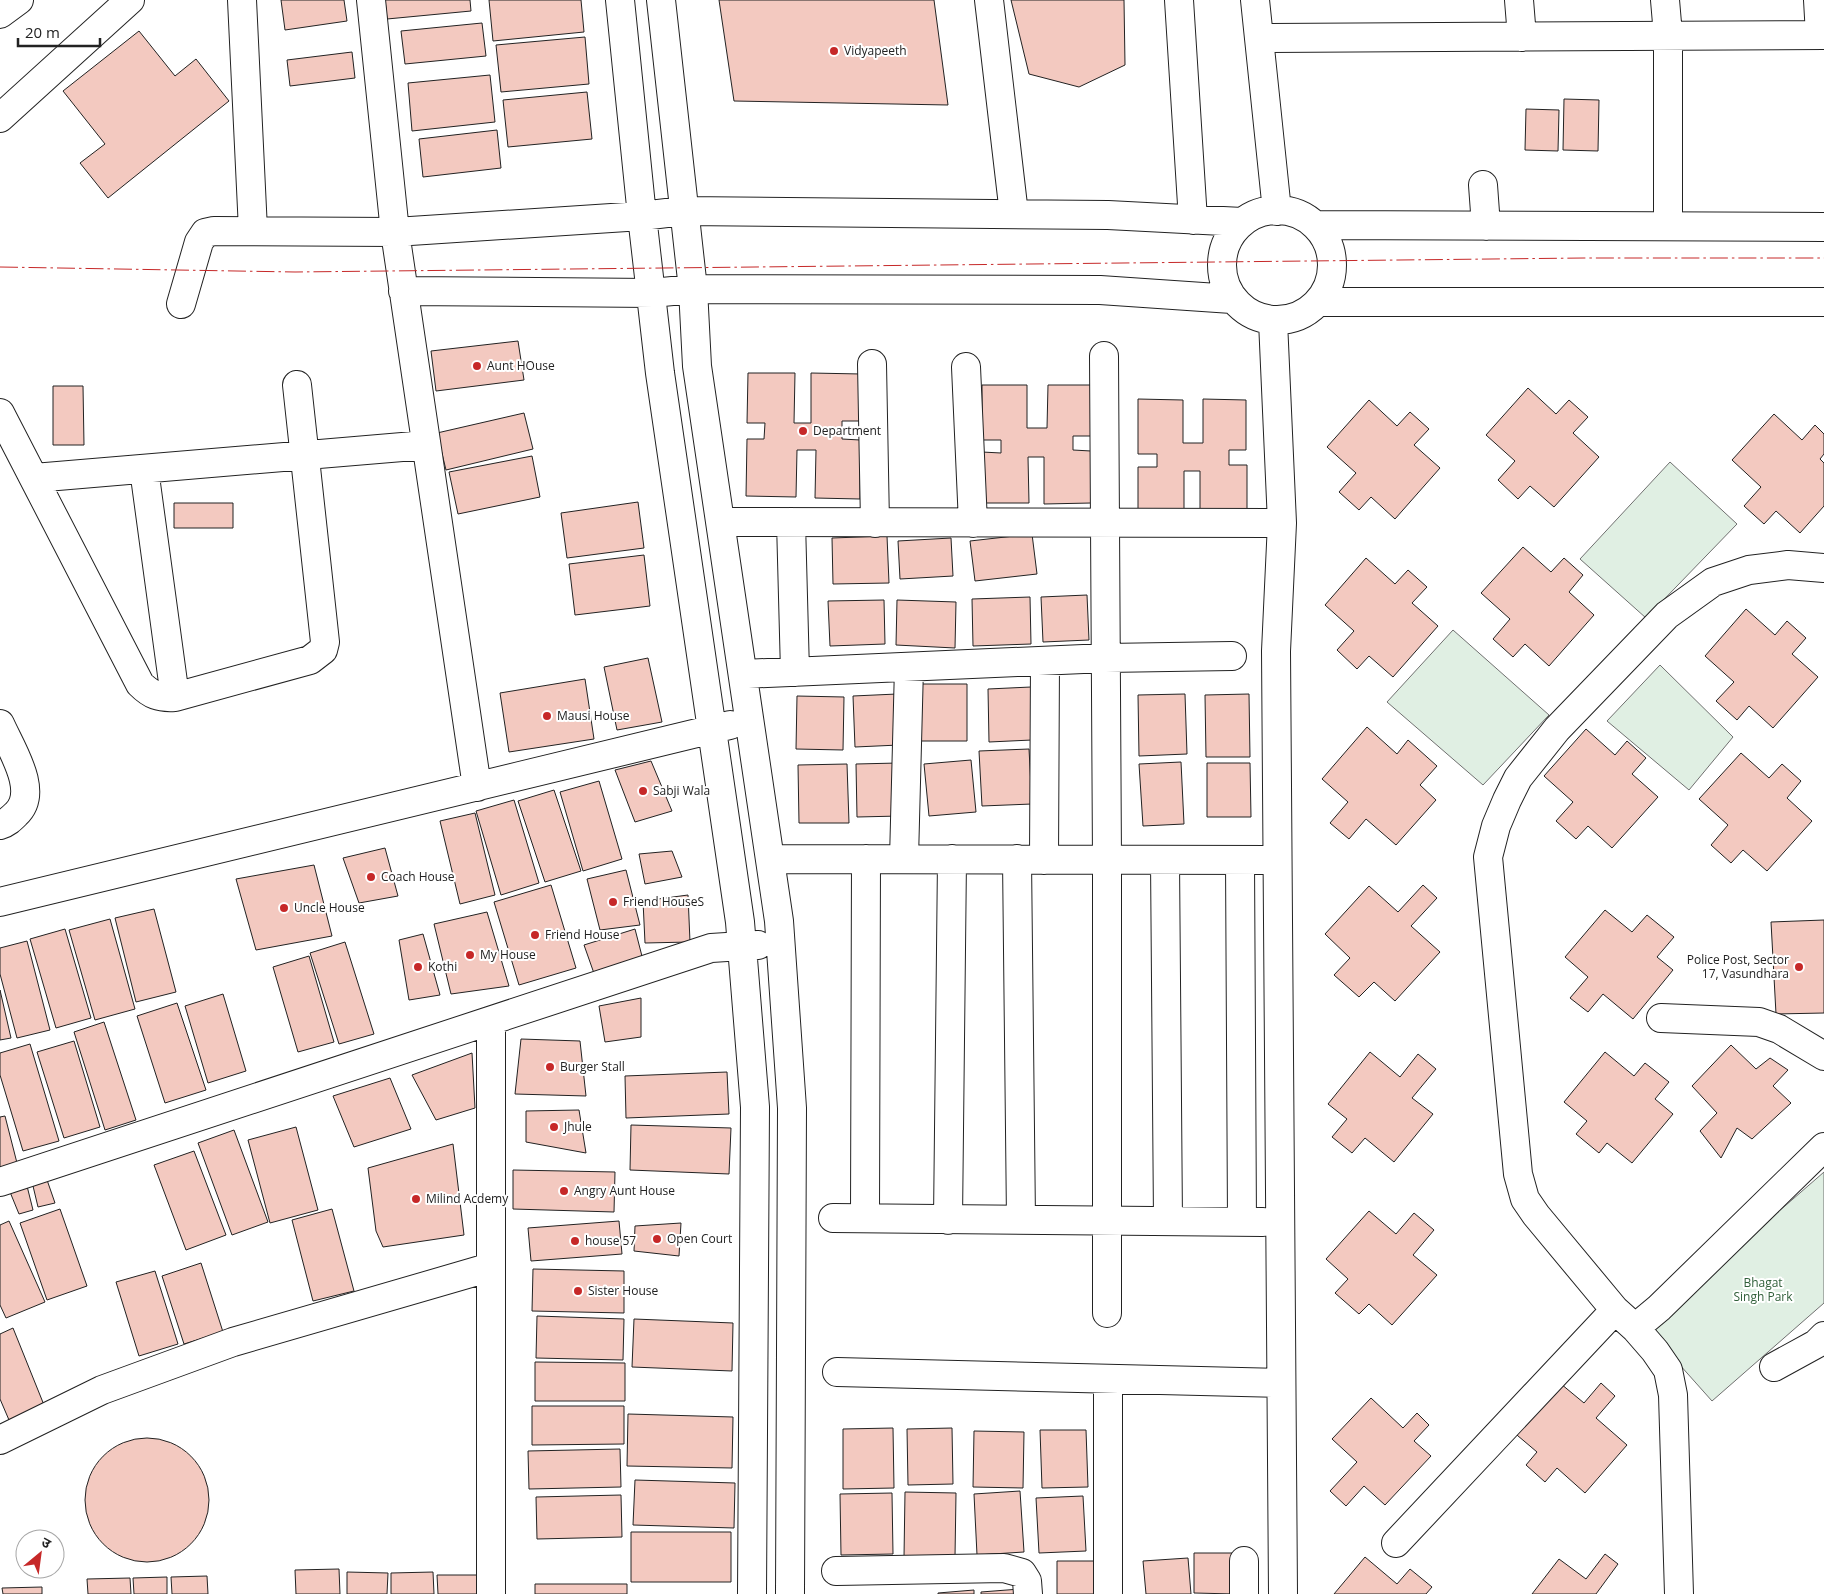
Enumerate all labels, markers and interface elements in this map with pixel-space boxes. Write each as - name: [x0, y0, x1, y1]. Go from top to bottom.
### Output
- scale bar: [18, 15, 100, 47]
- text: 20 m: [25, 22, 60, 42]
- place label: Vidyapeeth: [844, 42, 907, 59]
- marker: Vidyapeeth: [828, 45, 840, 57]
- place label: Aunt HOuse: [487, 357, 555, 374]
- marker: Aunt HOuse: [471, 360, 483, 372]
- place label: Department: [813, 422, 881, 439]
- marker: Department: [797, 425, 809, 437]
- place label: Mausi House: [557, 707, 630, 724]
- marker: Mausi House: [541, 710, 553, 722]
- place label: Sabji Wala: [653, 782, 710, 799]
- marker: Sabji Wala: [637, 785, 649, 797]
- place label: Coach House: [381, 868, 455, 885]
- marker: Coach House: [365, 871, 377, 883]
- place label: Friend HouseS: [623, 893, 704, 910]
- marker: Friend HouseS: [607, 896, 619, 908]
- place label: Uncle House: [294, 899, 365, 916]
- marker: Uncle House: [278, 902, 290, 914]
- place label: Friend House: [545, 926, 620, 943]
- marker: Friend House: [529, 929, 541, 941]
- place label: My House: [480, 946, 536, 963]
- marker: My House: [464, 949, 476, 961]
- place label: Police Post, Sector 17, Vasundhara: [1687, 951, 1789, 982]
- place label: Kothi: [428, 958, 457, 975]
- marker: Kothi: [412, 961, 424, 973]
- marker: Police Post, Sector 17, Vasundhara: [1793, 961, 1805, 973]
- place label: Burger Stall: [560, 1058, 625, 1075]
- marker: Burger Stall: [544, 1061, 556, 1073]
- place label: Jhule: [563, 1118, 592, 1135]
- marker: Jhule: [548, 1121, 560, 1133]
- place label: Angry Aunt House: [574, 1182, 675, 1199]
- marker: Angry Aunt House: [558, 1185, 570, 1197]
- place label: Milind Acdemy: [426, 1190, 509, 1207]
- marker: Milind Acdemy: [410, 1193, 422, 1205]
- place label: Open Court: [667, 1230, 732, 1247]
- place label: house 57: [585, 1232, 636, 1249]
- marker: Open Court: [651, 1233, 663, 1245]
- marker: house 57: [569, 1235, 581, 1247]
- park label: Bhagat Singh Park: [1733, 1274, 1793, 1305]
- place label: Sister House: [588, 1282, 659, 1299]
- marker: Sister House: [572, 1285, 584, 1297]
- north arrow: [15, 1529, 65, 1579]
- text: उ: [38, 1532, 55, 1553]

